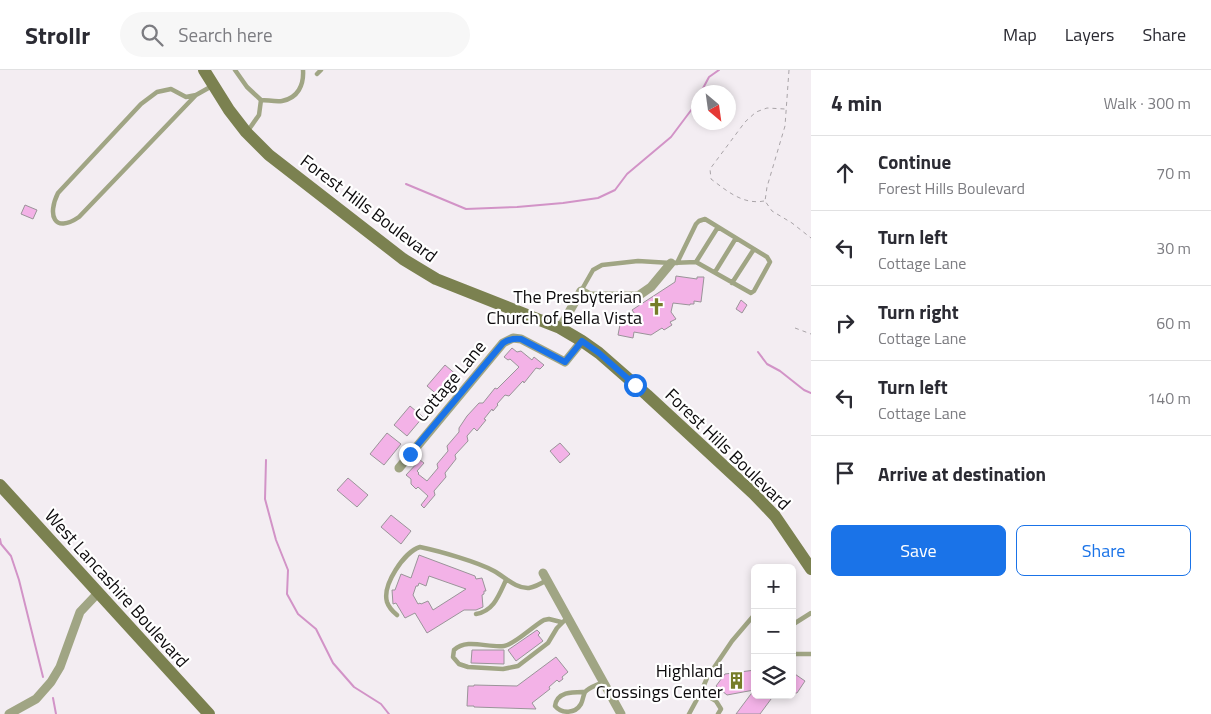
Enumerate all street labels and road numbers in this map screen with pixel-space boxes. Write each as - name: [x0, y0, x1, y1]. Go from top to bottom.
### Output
- street label: Forest Hills Boulevard: [295, 147, 443, 269]
- street label: Cottage Lane: [408, 334, 492, 428]
- street label: Forest Hills Boulevard: [659, 382, 797, 516]
- street label: West Lancashire Boulevard: [38, 503, 196, 673]

